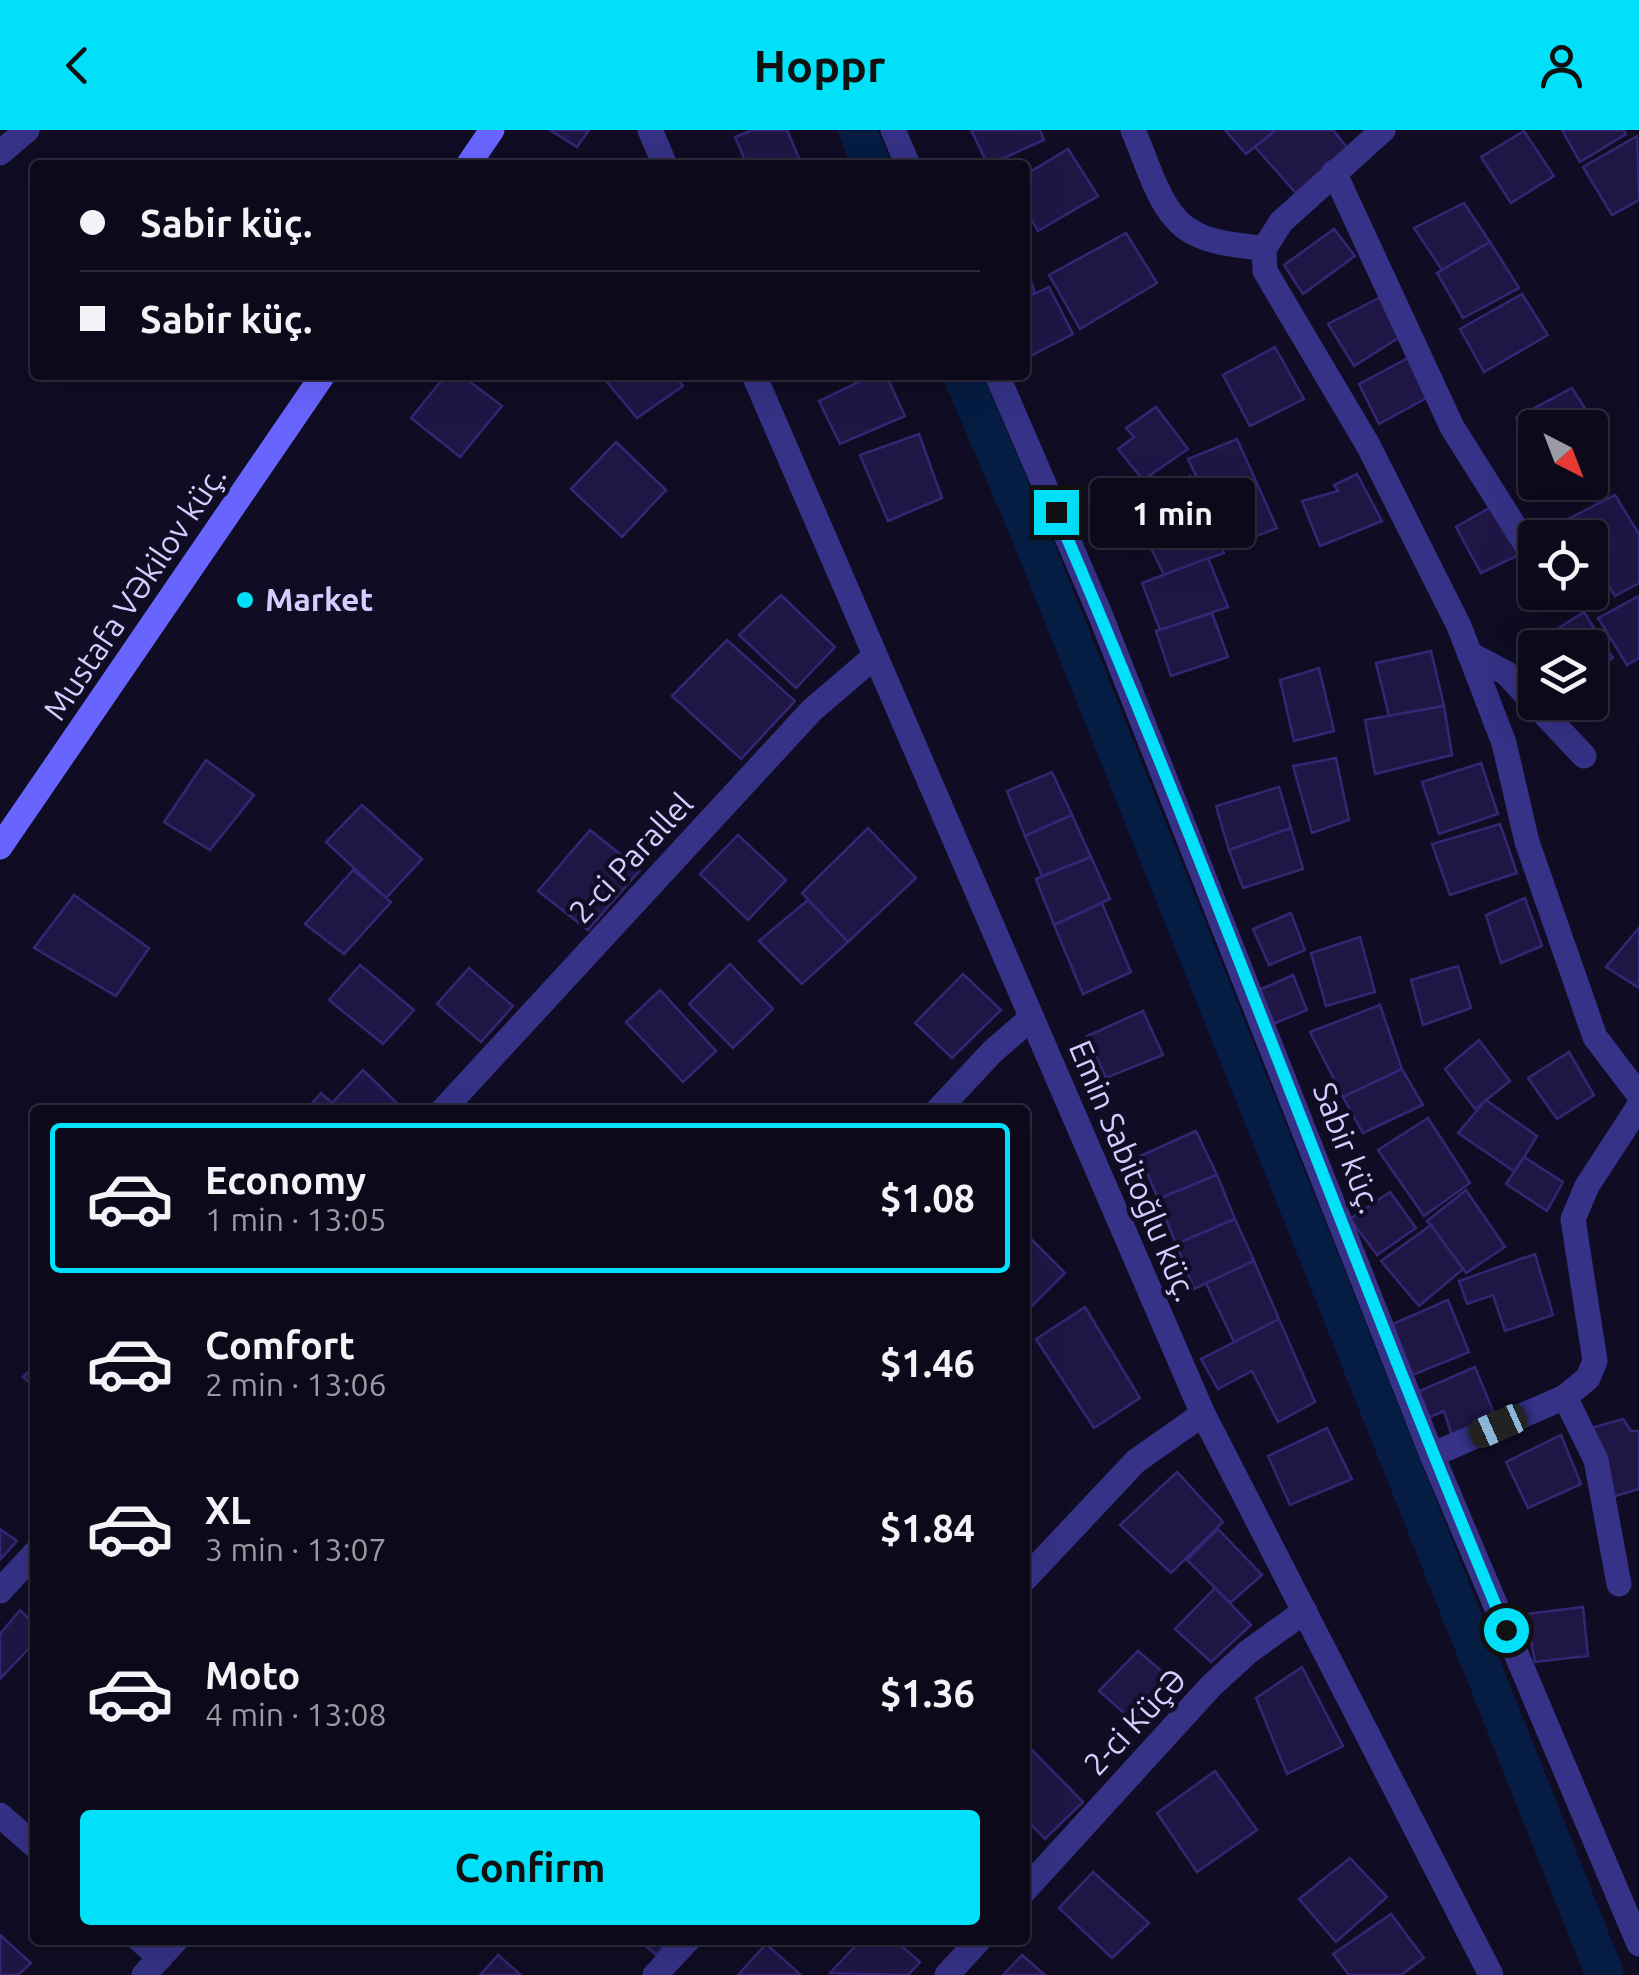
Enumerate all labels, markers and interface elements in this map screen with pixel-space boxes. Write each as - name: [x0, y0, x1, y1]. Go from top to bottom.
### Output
- icon: back: [50, 38, 105, 93]
- icon: person: [1534, 38, 1589, 93]
- text: Hoppr: [753, 40, 886, 91]
- text: Sabir küç.: [140, 202, 312, 244]
- text: Sabir küç.: [140, 298, 312, 340]
- north arrow: [1518, 410, 1608, 500]
- map controls: [1518, 410, 1608, 720]
- street label: Mustafa Vəkilov küç.: [36, 458, 233, 726]
- callout: 1 min: [1091, 477, 1256, 547]
- route end: [1034, 490, 1079, 535]
- text: 1 min: [1132, 495, 1213, 531]
- button: locate: [1518, 520, 1608, 610]
- place label: Market: [265, 581, 373, 617]
- marker: Market: [234, 589, 256, 611]
- button: layers: [1518, 630, 1608, 720]
- street label: 2-ci Parallel: [561, 785, 699, 930]
- street label: Emin Sabitoğlu küç.: [1063, 1035, 1205, 1306]
- street label: Sabir küç.: [1307, 1077, 1389, 1218]
- icon: car: [85, 1153, 175, 1243]
- text: Economy: [205, 1159, 366, 1201]
- text: $1.08: [880, 1177, 975, 1219]
- text: 1 min · 13:05: [205, 1201, 387, 1237]
- icon: car: [85, 1318, 175, 1408]
- text: Comfort: [205, 1324, 355, 1366]
- text: $1.46: [880, 1342, 975, 1384]
- text: 2 min · 13:06: [205, 1366, 387, 1402]
- car: [1464, 1400, 1532, 1452]
- icon: car: [85, 1483, 175, 1573]
- text: XL: [205, 1489, 251, 1531]
- text: $1.84: [880, 1507, 975, 1549]
- text: 3 min · 13:07: [205, 1531, 387, 1567]
- route start: [1484, 1608, 1529, 1653]
- icon: car: [85, 1648, 175, 1738]
- text: Moto: [205, 1654, 300, 1696]
- street label: 2-ci Küçə: [1076, 1661, 1193, 1782]
- text: $1.36: [880, 1672, 975, 1714]
- text: 4 min · 13:08: [205, 1696, 387, 1732]
- button: Confirm: [80, 1810, 980, 1925]

